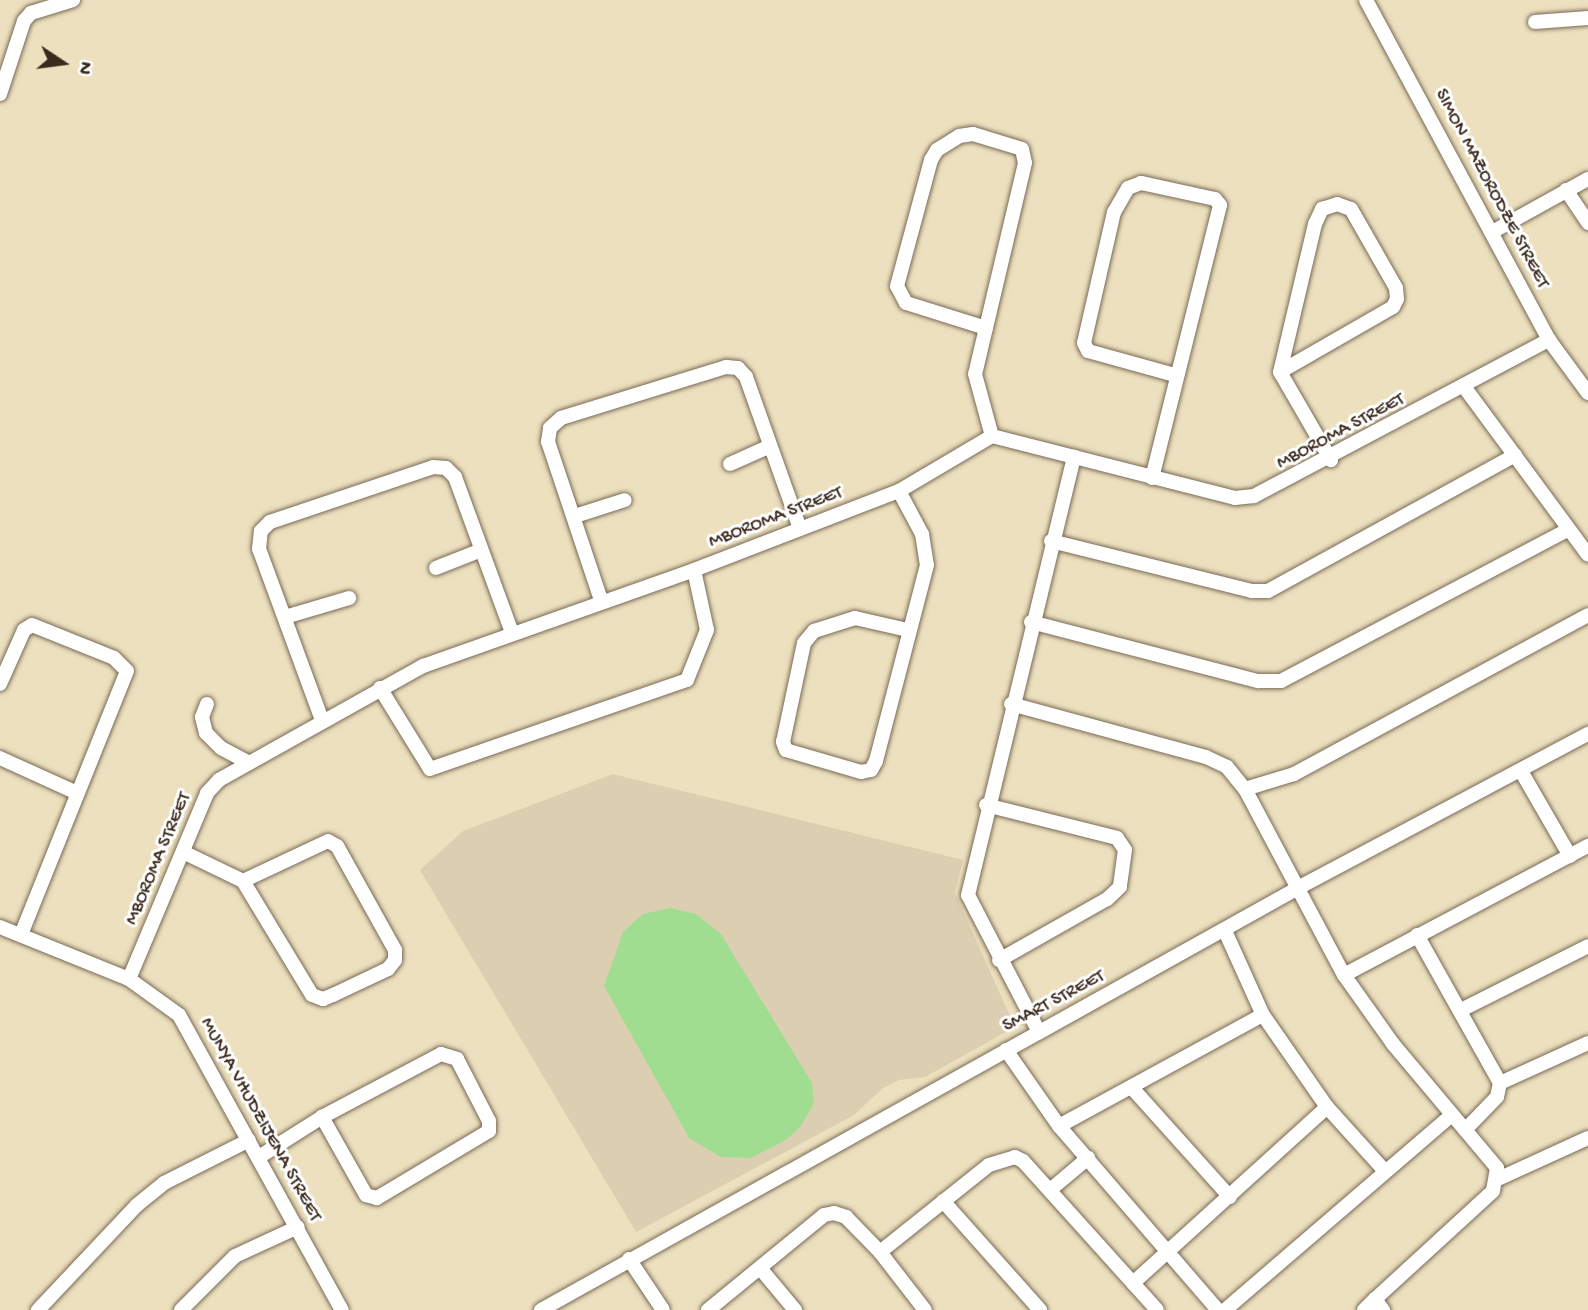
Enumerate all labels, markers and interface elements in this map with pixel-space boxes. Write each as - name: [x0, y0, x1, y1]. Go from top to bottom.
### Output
- north arrow: [28, 28, 98, 98]
- text: N: [71, 59, 97, 76]
- street label: SIMON MAZORODZE STREET: [1429, 85, 1553, 293]
- street label: MBOROMA STREET: [1273, 389, 1409, 475]
- street label: MBOROMA STREET: [706, 482, 846, 554]
- street label: MBOROMA STREET: [121, 789, 197, 929]
- street label: SMART STREET: [999, 966, 1109, 1038]
- street label: MUNYA VHUDZIJENA STREET: [194, 1014, 326, 1226]

